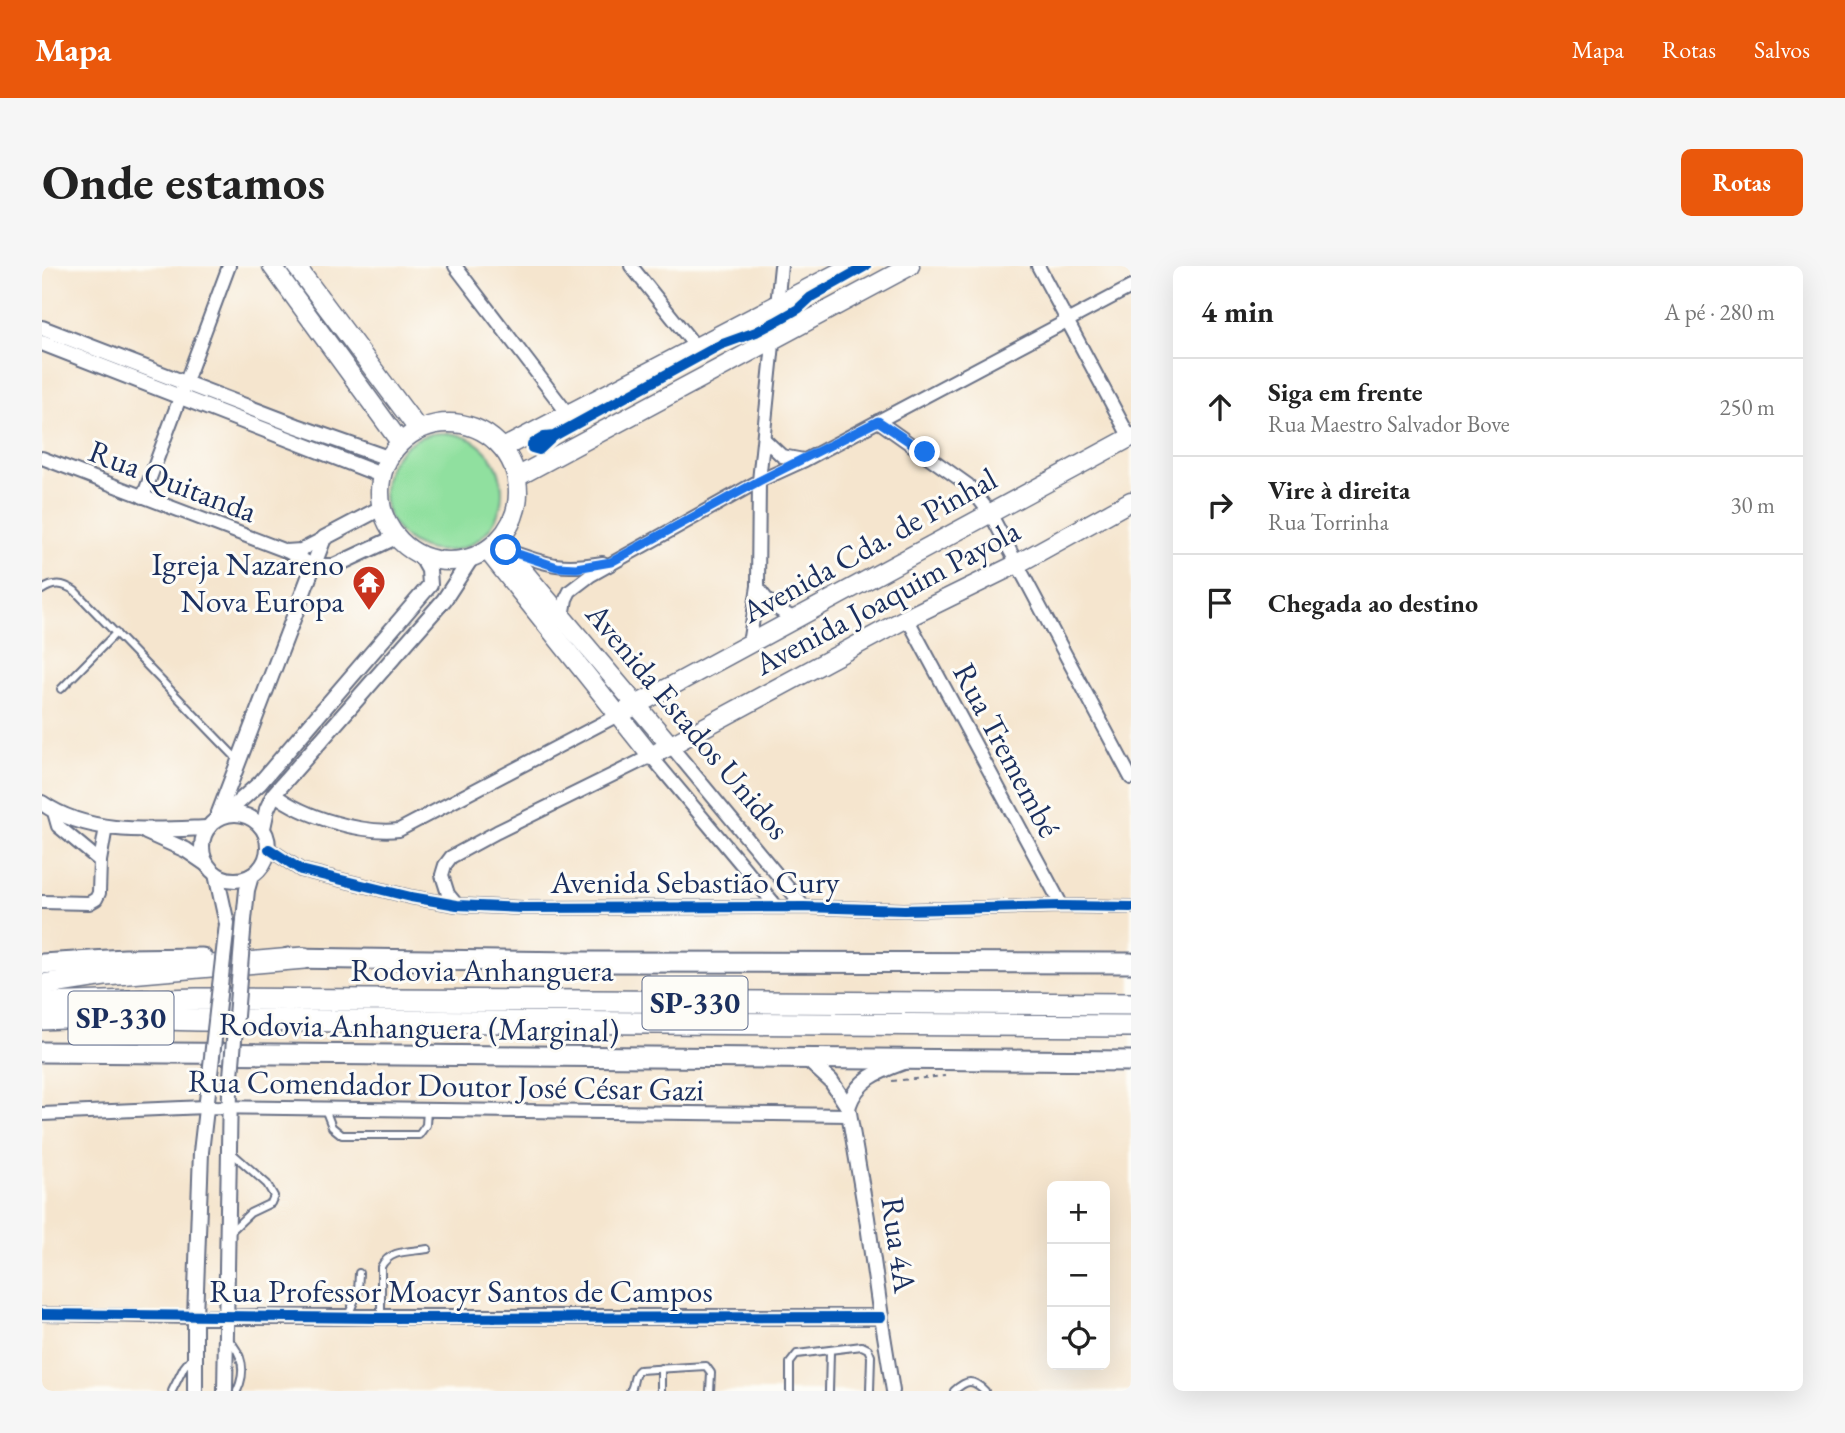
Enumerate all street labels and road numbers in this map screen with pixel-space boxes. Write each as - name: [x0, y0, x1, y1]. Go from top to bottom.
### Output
- street label: Rua Quitanda: [83, 430, 263, 532]
- street label: Avenida Cda. de Pinhal: [733, 457, 1004, 633]
- street label: Avenida Joaquim Payola: [746, 509, 1027, 685]
- street label: Avenida Estados Unidos: [576, 593, 799, 848]
- street label: Rua Tremembé: [944, 656, 1070, 844]
- street label: Avenida Sebastião Cury: [549, 861, 841, 903]
- street label: Rodovia Anhanguera: [350, 949, 614, 991]
- road number: SP-330: [642, 976, 748, 1030]
- road number: SP-330: [69, 992, 174, 1044]
- street label: Rodovia Anhanguera (Marginal): [218, 1003, 620, 1051]
- street label: Rua Comendador Doutor José César Gazi: [188, 1059, 705, 1111]
- street label: Rua 4A: [871, 1194, 927, 1296]
- street label: Rua Professor Moacyr Santos de Campos: [209, 1270, 713, 1312]

